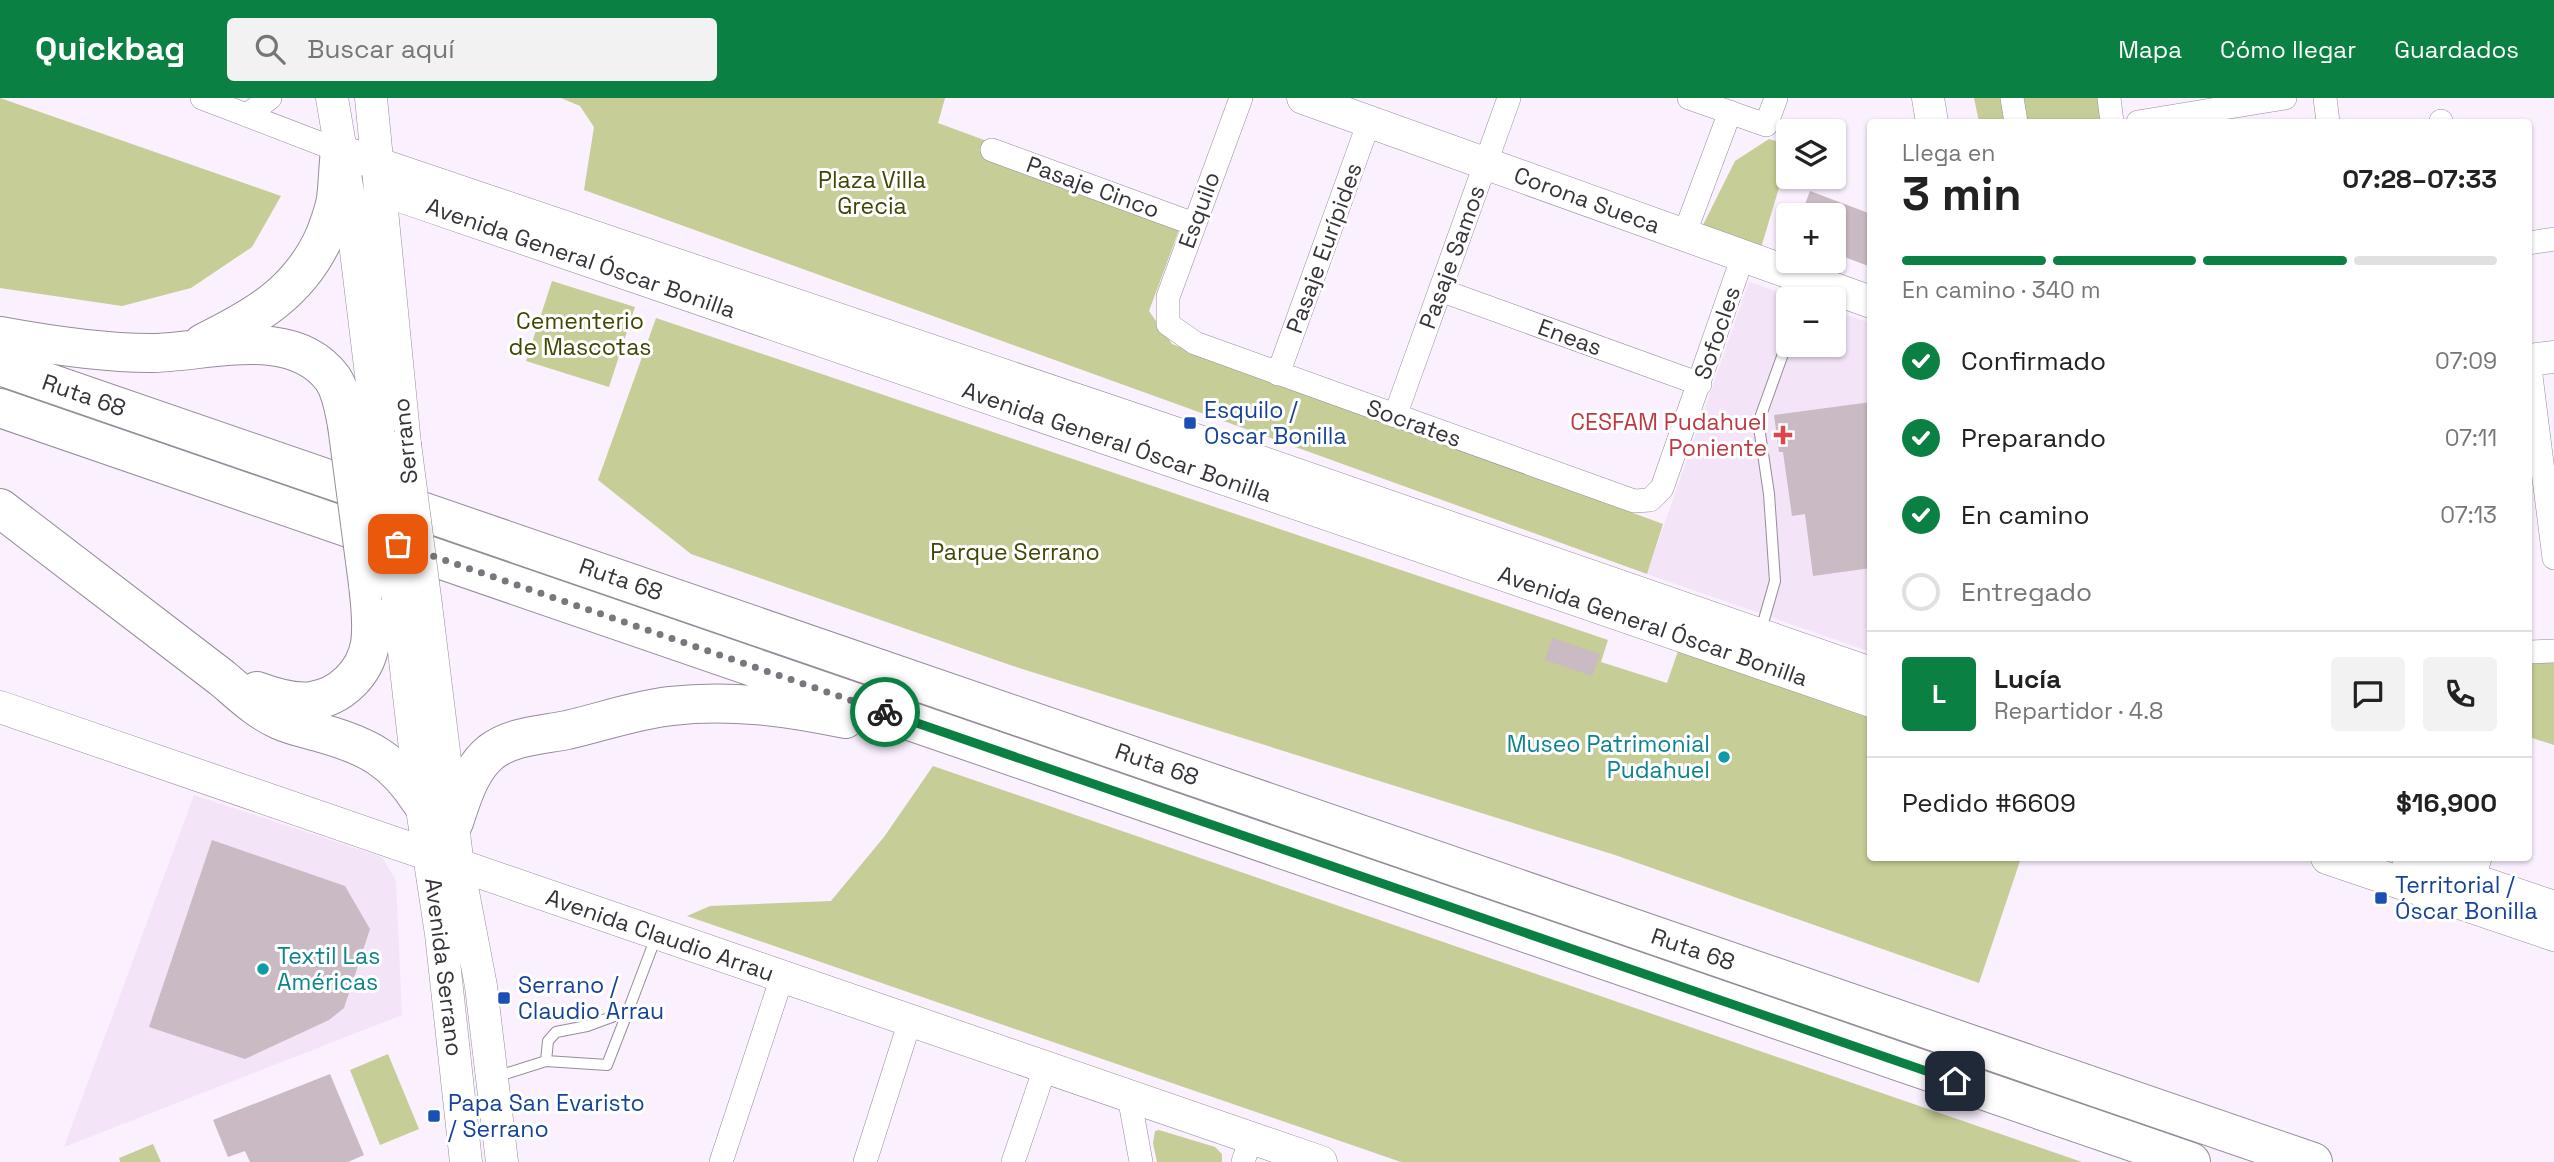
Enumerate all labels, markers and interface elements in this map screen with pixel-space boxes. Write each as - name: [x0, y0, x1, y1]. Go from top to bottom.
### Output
- search box: [227, 18, 717, 81]
- text: Quickbag: [35, 28, 185, 70]
- icon: search: [251, 30, 289, 68]
- text: Buscar aquí: [307, 32, 455, 66]
- text: Mapa: [2118, 34, 2182, 65]
- text: Cómo llegar: [2220, 34, 2356, 65]
- text: Guardados: [2394, 34, 2519, 65]
- map controls: [1776, 119, 1846, 357]
- button: layers: [1776, 119, 1846, 189]
- text: Llega en: [1902, 138, 1995, 168]
- street label: Pasaje Cinco: [1022, 149, 1164, 225]
- street label: Pasaje Eurípides: [1279, 159, 1369, 337]
- street label: Corona Sueca: [1510, 160, 1664, 240]
- text: 07:28–07:33: [2342, 162, 2497, 196]
- park label: Plaza Villa Grecia: [818, 165, 926, 221]
- text: 3 min: [1902, 165, 2022, 223]
- street label: Esquilo: [1171, 168, 1227, 252]
- street label: Pasaje Samos: [1412, 181, 1492, 333]
- street label: Avenida General Óscar Bonilla: [422, 191, 740, 325]
- button: +: [1776, 203, 1846, 273]
- text: En camino · 340 m: [1902, 275, 2101, 305]
- street label: Sofocles: [1687, 282, 1747, 384]
- button: −: [1776, 287, 1846, 357]
- park label: Cementerio de Mascotas: [509, 306, 651, 362]
- street label: Eneas: [1534, 312, 1606, 362]
- icon: check: [1902, 342, 1940, 380]
- text: Confirmado: [1961, 344, 2106, 378]
- text: 07:09: [2435, 346, 2497, 376]
- street label: Ruta 68: [38, 367, 130, 423]
- street label: Avenida General Óscar Bonilla: [958, 375, 1276, 509]
- street label: Socrates: [1362, 392, 1466, 454]
- place label: Esquilo / Oscar Bonilla: [1204, 395, 1347, 451]
- street label: Serrano: [386, 397, 424, 485]
- place label: CESFAM Pudahuel Poniente: [1570, 407, 1767, 463]
- marker: Esquilo / Oscar Bonilla: [1182, 415, 1198, 431]
- icon: check: [1902, 419, 1940, 457]
- text: Preparando: [1961, 421, 2106, 455]
- text: 07:11: [2445, 423, 2497, 453]
- marker: CESFAM Pudahuel Poniente: [1773, 425, 1793, 445]
- icon: check: [1902, 496, 1940, 534]
- text: En camino: [1961, 498, 2090, 532]
- text: 07:13: [2440, 500, 2497, 530]
- pin: [368, 514, 428, 574]
- icon: bag: [379, 525, 417, 563]
- park label: Parque Serrano: [930, 537, 1100, 567]
- street label: Ruta 68: [575, 551, 667, 607]
- street label: Avenida General Óscar Bonilla: [1494, 559, 1812, 693]
- text: Entregado: [1961, 575, 2092, 609]
- button: chat: [2331, 657, 2405, 731]
- button: phone: [2423, 657, 2497, 731]
- text: Lucía: [1994, 662, 2061, 696]
- courier: [850, 677, 920, 747]
- text: L: [1932, 677, 1946, 711]
- icon: bike: [866, 693, 904, 731]
- text: Repartidor · 4.8: [1994, 696, 2163, 726]
- place label: Museo Patrimonial Pudahuel: [1507, 729, 1710, 785]
- street label: Ruta 68: [1111, 736, 1203, 792]
- marker: Museo Patrimonial Pudahuel: [1716, 749, 1732, 765]
- text: Pedido #6609: [1902, 786, 2076, 820]
- text: $16,900: [2396, 786, 2497, 820]
- place label: Territorial / Óscar Bonilla: [2395, 870, 2538, 926]
- street label: Avenida Serrano: [418, 876, 470, 1058]
- street label: Avenida Claudio Arrau: [542, 882, 778, 988]
- marker: Territorial / Óscar Bonilla: [2373, 890, 2389, 906]
- street label: Ruta 68: [1647, 921, 1739, 977]
- place label: Textil Las Américas: [277, 941, 380, 997]
- marker: Textil Las Américas: [255, 961, 271, 977]
- place label: Serrano / Claudio Arrau: [518, 970, 664, 1026]
- marker: Serrano / Claudio Arrau: [496, 990, 512, 1006]
- pin: [1925, 1051, 1985, 1111]
- icon: home: [1936, 1062, 1974, 1100]
- place label: Papa San Evaristo / Serrano: [448, 1088, 645, 1144]
- marker: Papa San Evaristo / Serrano: [426, 1108, 442, 1124]

